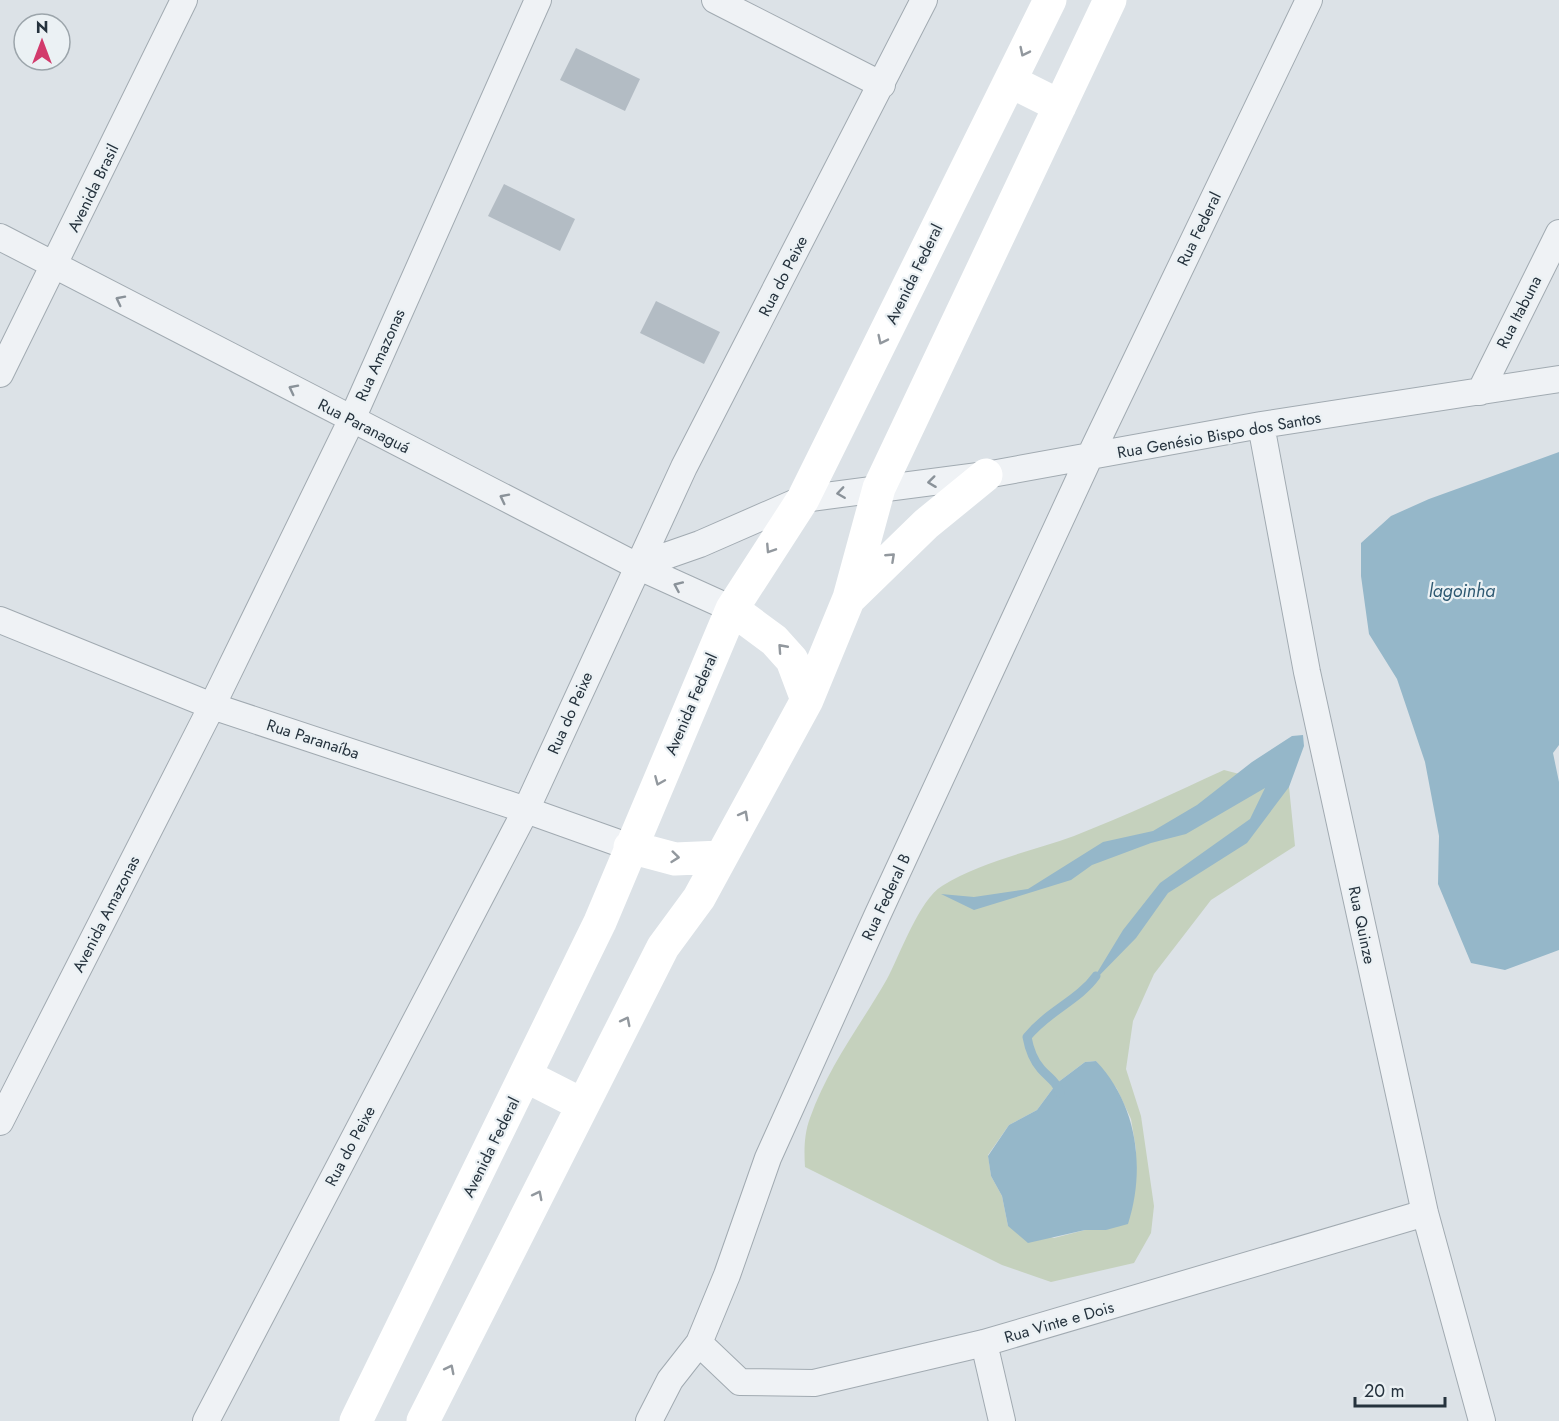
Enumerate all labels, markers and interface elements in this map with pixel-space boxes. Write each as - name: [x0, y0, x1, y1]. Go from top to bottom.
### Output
- north arrow: [12, 12, 72, 72]
- text: N: [36, 16, 48, 39]
- one-way arrow: [1020, 46, 1031, 57]
- street label: Avenida Brasil: [62, 140, 124, 236]
- street label: Rua Federal: [1171, 188, 1227, 270]
- street label: Avenida Federal: [880, 220, 948, 328]
- street label: Rua do Peixe: [753, 232, 813, 320]
- street label: Rua Itabuna: [1491, 272, 1547, 352]
- one-way arrow: [116, 296, 126, 307]
- street label: Rua Amazonas: [349, 305, 411, 405]
- one-way arrow: [877, 334, 889, 345]
- one-way arrow: [289, 385, 300, 397]
- street label: Rua Paranaguá: [314, 393, 414, 459]
- street label: Rua Genésio Bispo dos Santos: [1115, 406, 1323, 464]
- one-way arrow: [928, 475, 937, 487]
- one-way arrow: [836, 487, 845, 499]
- one-way arrow: [500, 494, 510, 505]
- one-way arrow: [766, 543, 778, 553]
- one-way arrow: [884, 553, 895, 564]
- water label: lagoinha: [1429, 578, 1495, 604]
- one-way arrow: [674, 581, 685, 593]
- one-way arrow: [778, 644, 789, 655]
- street label: Avenida Federal: [659, 649, 723, 759]
- street label: Rua do Peixe: [542, 668, 598, 758]
- street label: Rua Paranaíba: [264, 713, 362, 765]
- one-way arrow: [654, 775, 666, 786]
- one-way arrow: [736, 811, 748, 822]
- one-way arrow: [670, 850, 680, 863]
- street label: Rua Federal B: [856, 850, 916, 944]
- street label: Avenida Amazonas: [67, 852, 145, 976]
- street label: Rua Quinze: [1343, 884, 1381, 966]
- one-way arrow: [619, 1016, 630, 1027]
- street label: Avenida Federal: [457, 1093, 525, 1201]
- street label: Rua do Peixe: [319, 1102, 381, 1190]
- one-way arrow: [530, 1190, 542, 1201]
- street label: Rua Vinte e Dois: [1001, 1295, 1117, 1349]
- one-way arrow: [443, 1364, 454, 1375]
- scale bar: [1355, 1370, 1445, 1408]
- text: 20 m: [1364, 1378, 1404, 1404]

